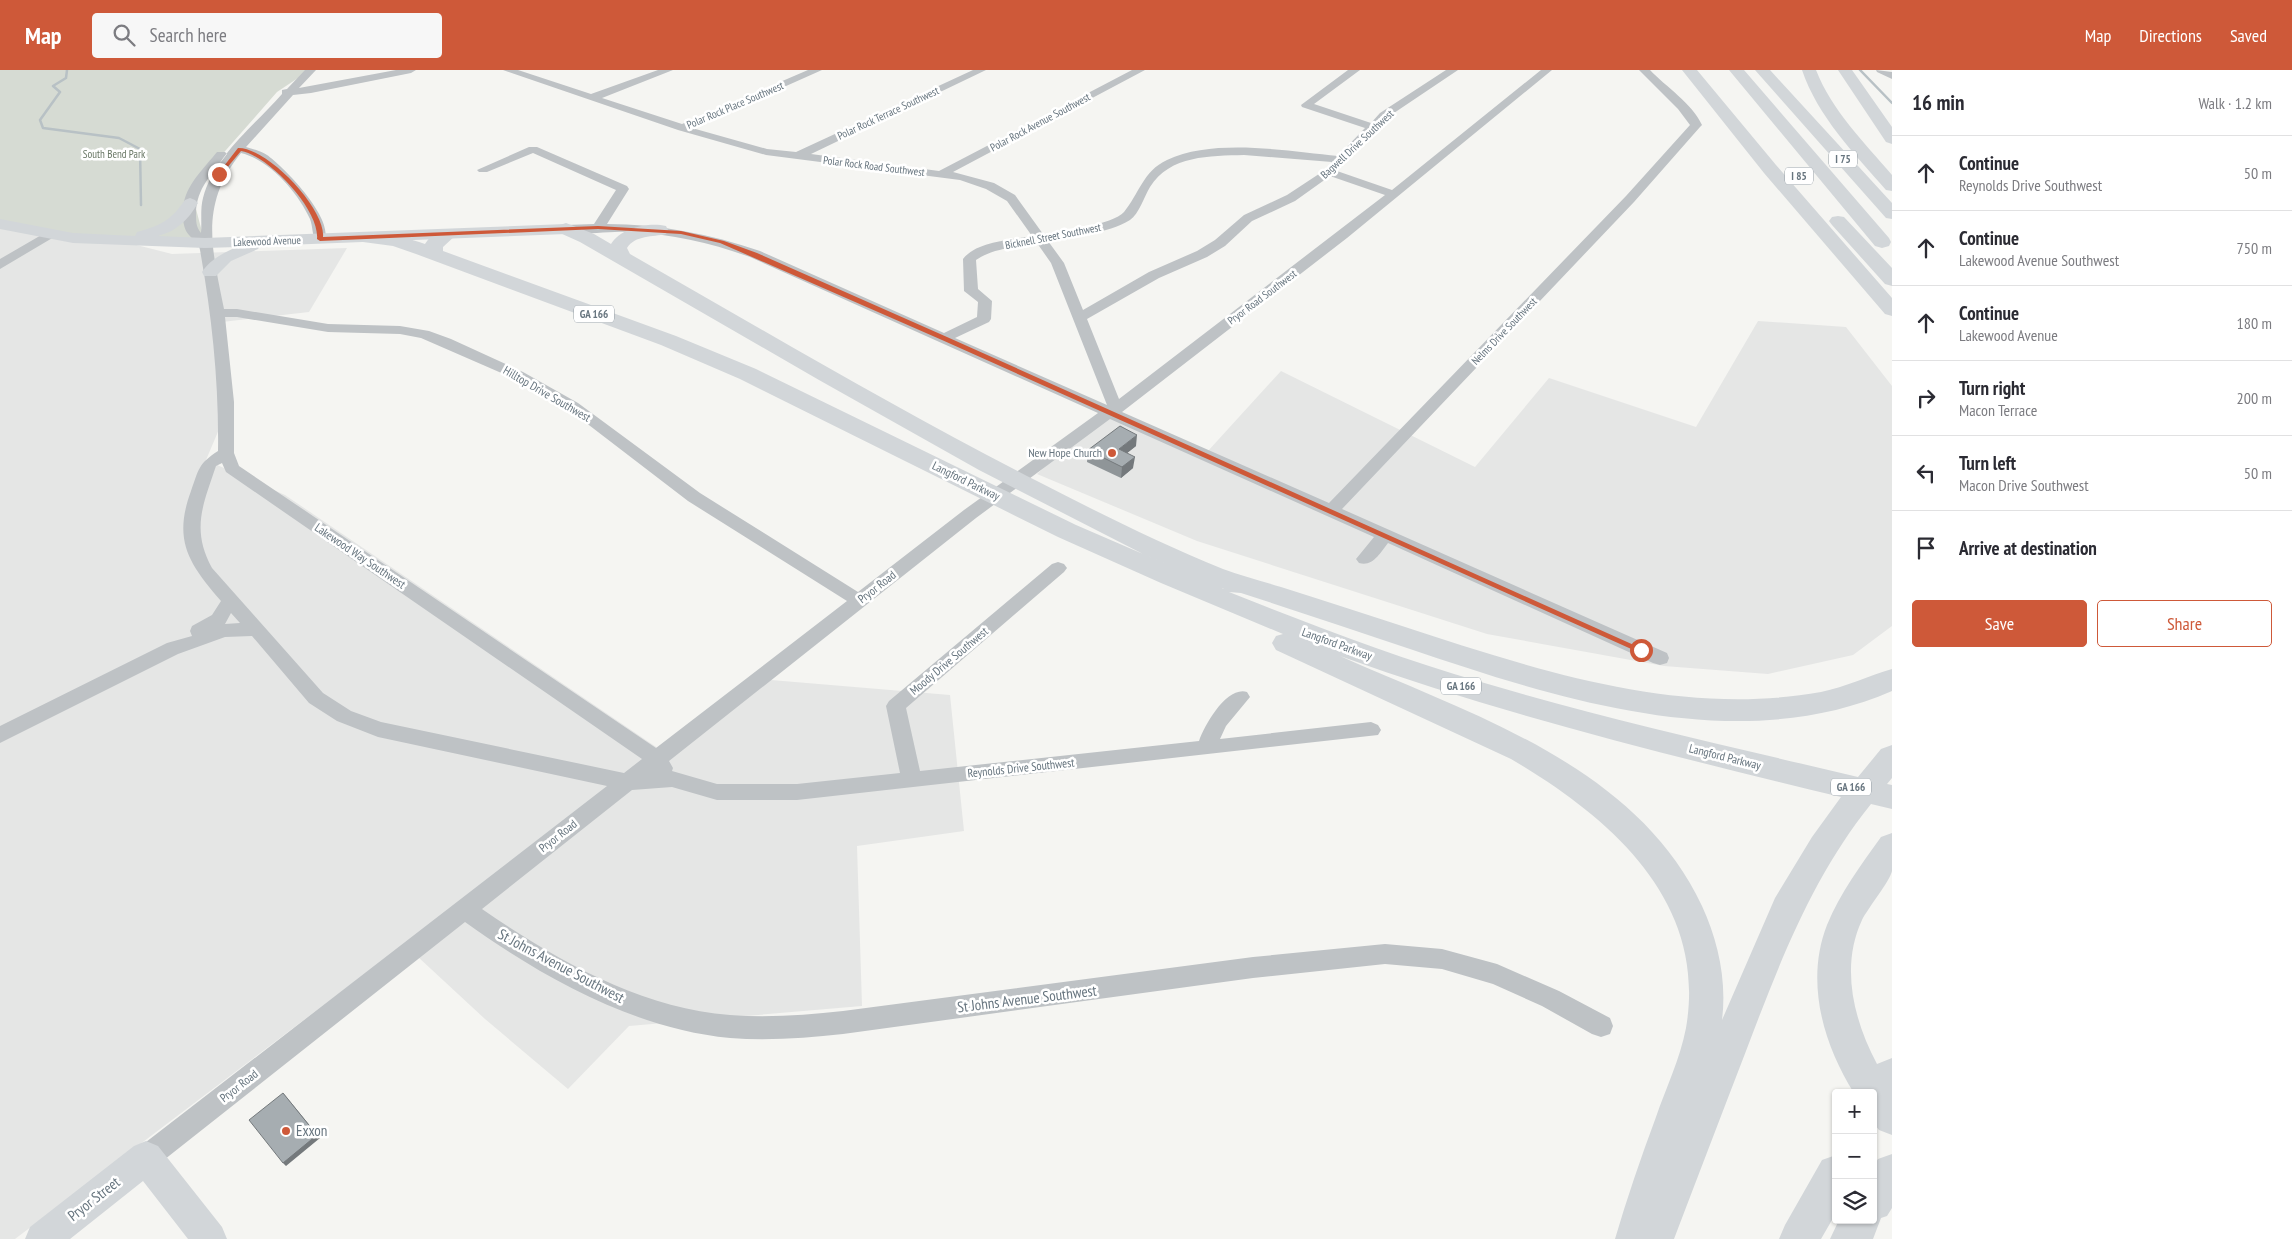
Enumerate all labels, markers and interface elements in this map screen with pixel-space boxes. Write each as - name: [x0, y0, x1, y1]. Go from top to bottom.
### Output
- search box: [92, 13, 442, 58]
- text: Map: [25, 20, 62, 51]
- icon: search: [110, 21, 138, 49]
- text: Search here: [150, 23, 227, 47]
- text: Map: [2085, 24, 2111, 47]
- text: Directions: [2139, 24, 2202, 47]
- text: Saved: [2230, 24, 2267, 47]
- street label: Polar Rock Place Southwest: [684, 78, 786, 132]
- street label: Polar Rock Terrace Southwest: [835, 83, 941, 143]
- text: 16 min: [1912, 89, 1964, 116]
- street label: Polar Rock Avenue Southwest: [988, 90, 1092, 154]
- text: Walk · 1.2 km: [2198, 93, 2272, 113]
- street label: Bagwell Drive Southwest: [1318, 107, 1396, 181]
- park label: South Bend Park: [83, 147, 146, 161]
- road number: I 75: [1829, 150, 1857, 168]
- text: Continue: [1959, 151, 2019, 175]
- street label: Polar Rock Road Southwest: [822, 153, 926, 179]
- icon: ahead: [1912, 159, 1940, 187]
- route end: [208, 163, 231, 186]
- text: 50 m: [2244, 163, 2272, 183]
- road number: I 85: [1785, 168, 1813, 184]
- text: Reynolds Drive Southwest: [1959, 175, 2102, 195]
- street label: Bicknell Street Southwest: [1004, 220, 1102, 252]
- text: Continue: [1959, 226, 2019, 250]
- street label: Lakewood Avenue: [233, 233, 302, 249]
- icon: ahead: [1912, 234, 1940, 262]
- text: 750 m: [2237, 238, 2272, 258]
- text: Lakewood Avenue Southwest: [1959, 250, 2119, 270]
- street label: Pryor Road Southwest: [1225, 266, 1299, 328]
- street label: Nelms Drive Southwest: [1468, 294, 1540, 368]
- text: Continue: [1959, 301, 2019, 325]
- road number: GA 166: [574, 305, 614, 322]
- icon: ahead: [1912, 309, 1940, 337]
- text: 180 m: [2237, 313, 2272, 333]
- text: Lakewood Avenue: [1959, 325, 2058, 345]
- street label: Hilltop Drive Southwest: [501, 362, 594, 425]
- text: Turn right: [1959, 376, 2025, 400]
- icon: right: [1912, 384, 1940, 412]
- text: 200 m: [2237, 388, 2272, 408]
- text: Macon Terrace: [1959, 400, 2037, 420]
- place label: New Hope Church: [1028, 445, 1102, 460]
- marker: New Hope Church: [1106, 447, 1118, 459]
- text: Turn left: [1959, 451, 2016, 475]
- street label: Langford Parkway: [930, 458, 1003, 504]
- icon: left: [1912, 459, 1940, 487]
- text: 50 m: [2244, 463, 2272, 483]
- text: Macon Drive Southwest: [1959, 475, 2089, 495]
- street label: Lakewood Way Southwest: [312, 520, 409, 592]
- icon: arrive: [1912, 534, 1940, 562]
- text: Arrive at destination: [1959, 536, 2097, 560]
- street label: Pryor Road: [855, 567, 899, 606]
- button: Save: [1912, 600, 2087, 647]
- button: Share: [2097, 600, 2272, 647]
- street label: Moody Drive Southwest: [906, 623, 991, 698]
- street label: Langford Parkway: [1300, 624, 1375, 663]
- route start: [1630, 639, 1653, 662]
- road number: GA 166: [1441, 678, 1481, 694]
- street label: Langford Parkway: [1688, 740, 1763, 773]
- street label: Reynolds Drive Southwest: [967, 754, 1076, 781]
- road number: GA 166: [1831, 779, 1871, 796]
- street label: Pryor Road: [536, 816, 580, 855]
- street label: St Johns Avenue Southwest: [495, 924, 628, 1007]
- street label: St Johns Avenue Southwest: [956, 981, 1098, 1016]
- street label: Pryor Road: [217, 1066, 261, 1105]
- map controls: [1832, 1089, 1877, 1224]
- button: +: [1832, 1089, 1877, 1134]
- place label: Exxon: [296, 1121, 327, 1140]
- marker: Exxon: [280, 1125, 292, 1137]
- button: −: [1832, 1134, 1877, 1179]
- street label: Pryor Street: [64, 1172, 124, 1225]
- button: layers: [1832, 1179, 1877, 1224]

